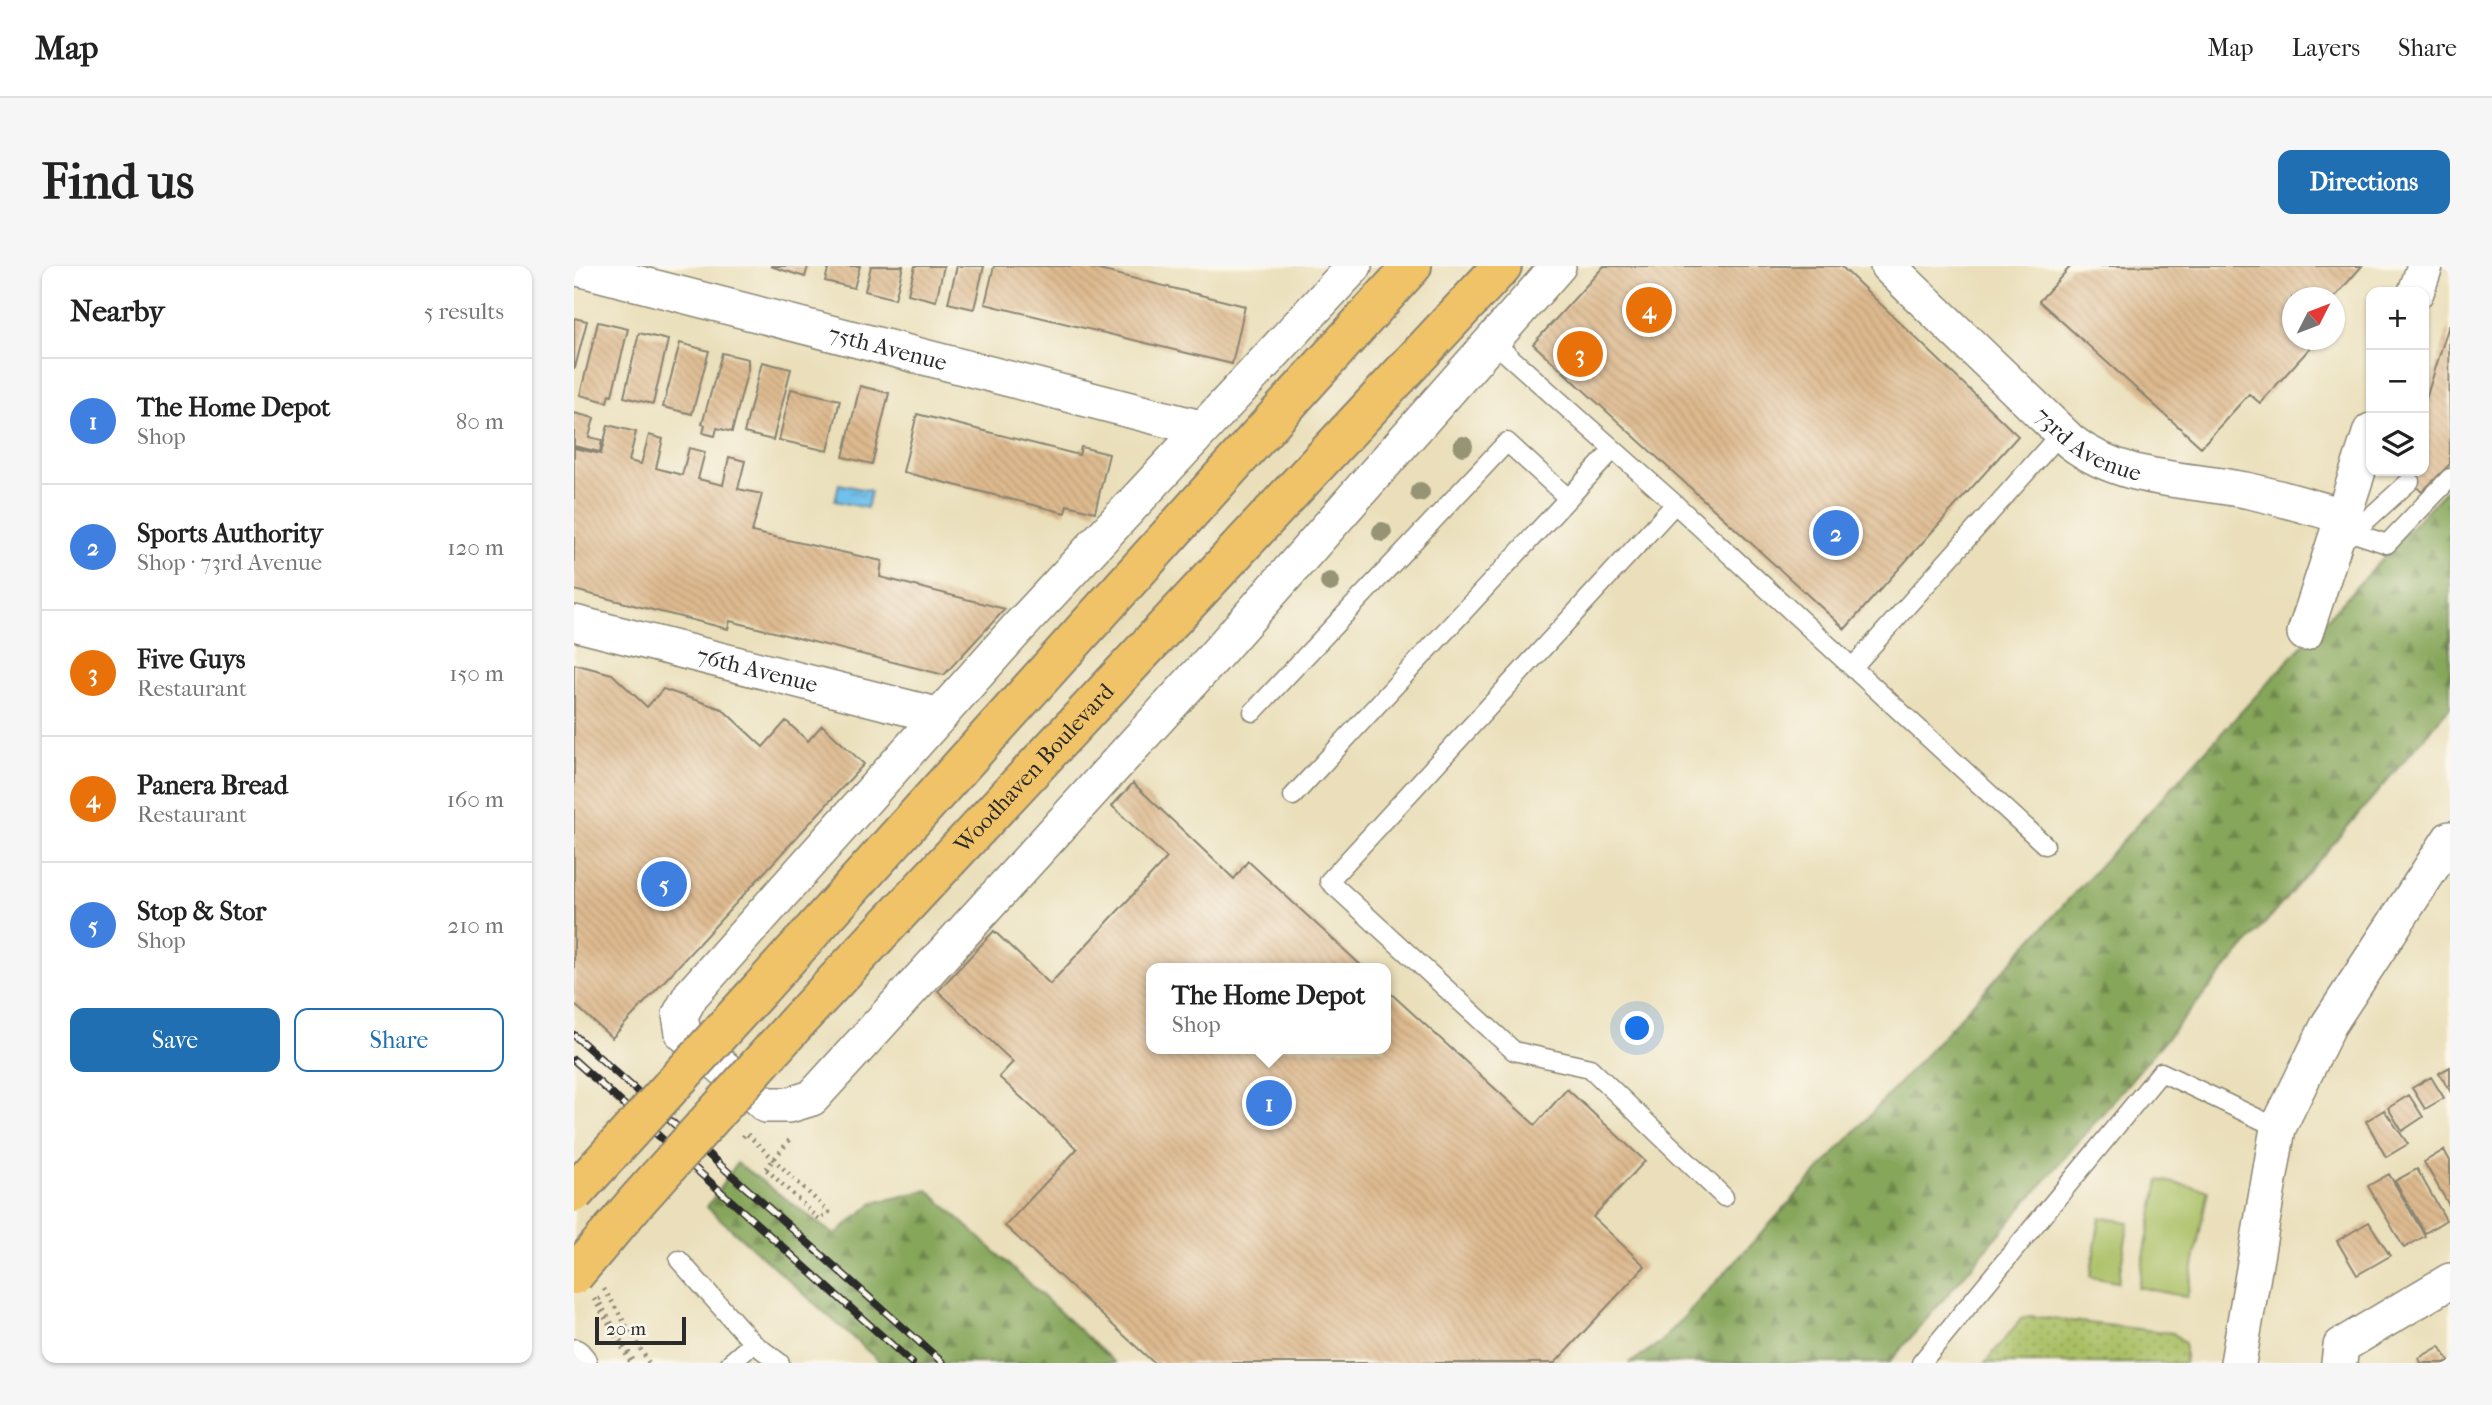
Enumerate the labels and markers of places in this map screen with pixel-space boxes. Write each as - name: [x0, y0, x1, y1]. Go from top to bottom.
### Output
- pin: 4: [1626, 284, 1672, 336]
- pin: 3: [1557, 328, 1603, 380]
- pin: 2: [1813, 507, 1859, 559]
- pin: 5: [641, 858, 687, 910]
- pin: 1: [1246, 1077, 1292, 1129]

